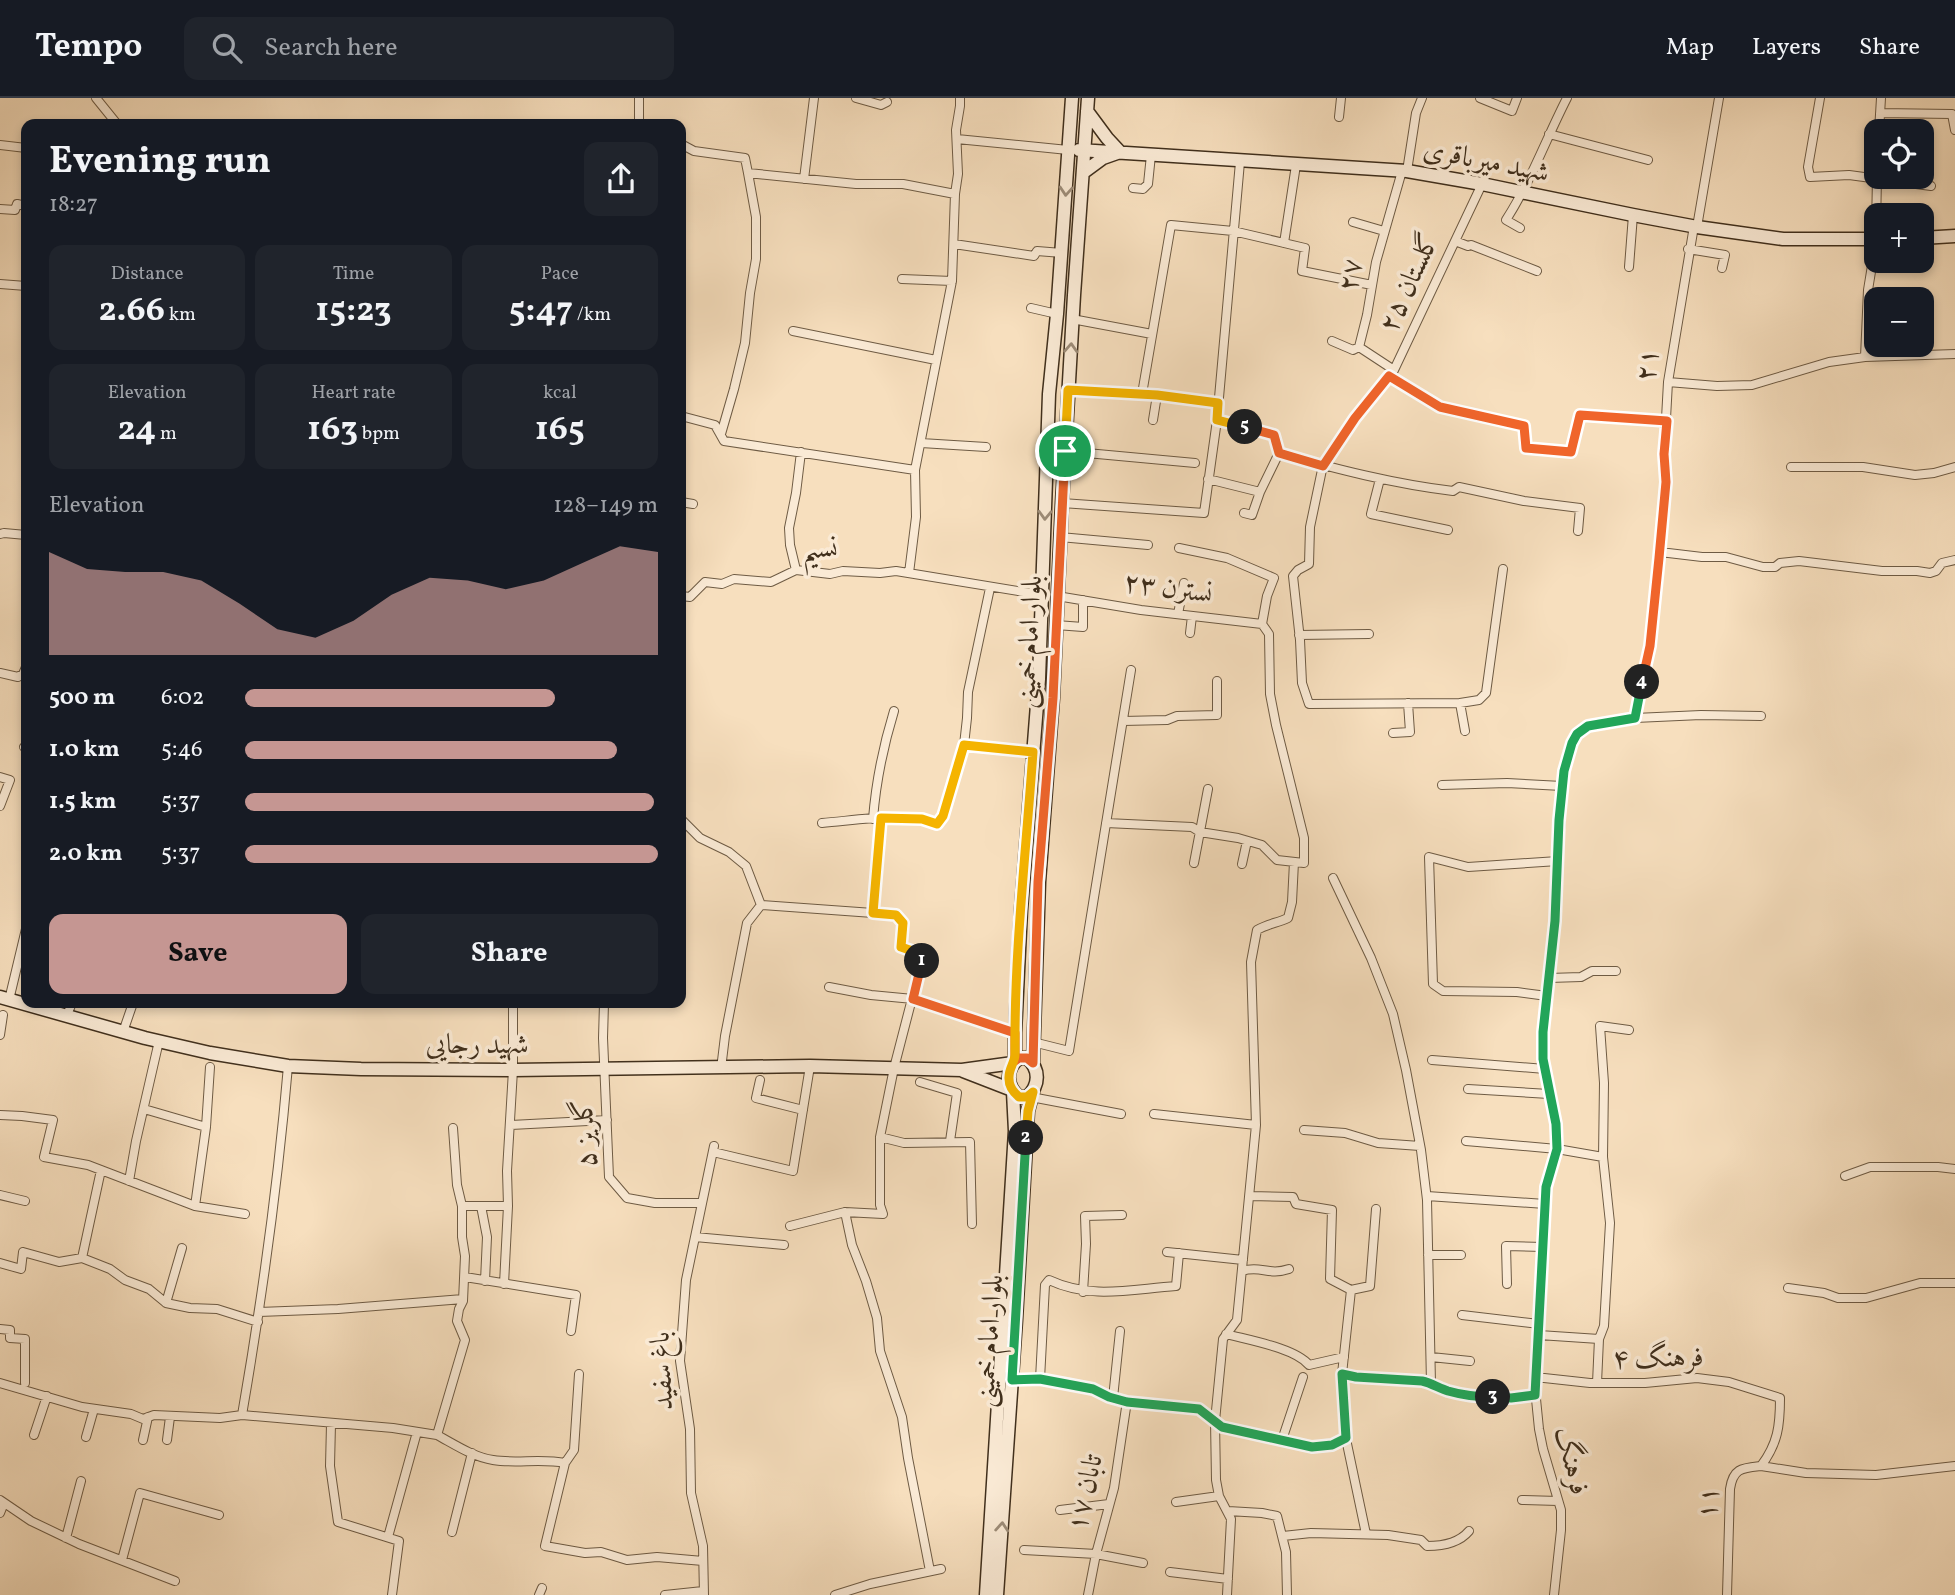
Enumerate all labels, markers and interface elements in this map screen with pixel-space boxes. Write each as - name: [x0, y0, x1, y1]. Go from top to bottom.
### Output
- search box: [184, 17, 674, 80]
- text: Tempo: [35, 25, 142, 71]
- icon: search: [208, 29, 246, 67]
- text: Search here: [264, 30, 398, 66]
- text: Map: [1666, 31, 1714, 65]
- text: Layers: [1752, 31, 1821, 65]
- text: Share: [1859, 31, 1920, 65]
- map controls: [1864, 119, 1934, 357]
- button: locate: [1864, 119, 1934, 189]
- street label: شهید میرباقری: [1420, 131, 1552, 193]
- text: Evening run: [49, 136, 271, 189]
- button: share: [584, 142, 658, 216]
- one-way arrow: [1058, 185, 1073, 196]
- text: 18:27: [49, 189, 98, 221]
- button: +: [1864, 203, 1934, 273]
- street label: گلستان ۲۵: [1370, 227, 1450, 339]
- street label: ۲۷: [1329, 255, 1373, 295]
- text: Distance: [111, 261, 184, 287]
- text: Time: [333, 261, 374, 287]
- text: Pace: [541, 261, 579, 287]
- text: 2.66: [98, 287, 165, 335]
- text: 15:23: [315, 287, 392, 335]
- text: 5:47: [509, 287, 573, 335]
- button: −: [1864, 287, 1934, 357]
- text: km: [165, 302, 196, 328]
- text: /km: [573, 302, 611, 328]
- one-way arrow: [1063, 342, 1078, 353]
- street label: ۲۱: [1627, 346, 1669, 384]
- text: Elevation: [108, 380, 187, 406]
- text: Heart rate: [312, 380, 395, 406]
- text: kcal: [543, 380, 577, 406]
- text: 24: [117, 406, 156, 454]
- text: 163: [307, 406, 358, 454]
- text: 165: [535, 406, 585, 454]
- pin: 5: [1228, 410, 1262, 444]
- text: 5: [1240, 413, 1249, 439]
- text: m: [156, 421, 177, 447]
- text: bpm: [358, 421, 400, 447]
- pin: [1035, 421, 1095, 481]
- icon: arrive: [1046, 432, 1084, 470]
- text: Elevation: [49, 490, 145, 522]
- text: 128–149 m: [553, 490, 658, 522]
- one-way arrow: [1037, 511, 1053, 521]
- street label: نسیم: [802, 530, 839, 576]
- street label: نسترن ۲۳: [1121, 563, 1215, 615]
- street label: بلوار امام خمینی: [1007, 574, 1056, 710]
- pin: 4: [1624, 664, 1660, 700]
- text: 4: [1636, 668, 1647, 694]
- text: 500 m: [49, 682, 115, 714]
- text: 6:02: [161, 682, 204, 714]
- text: 1.0 km: [49, 734, 120, 766]
- text: 5:46: [161, 734, 203, 766]
- text: 1.5 km: [49, 786, 116, 818]
- text: 5:37: [161, 786, 200, 818]
- text: 2.0 km: [49, 838, 122, 870]
- text: 5:37: [161, 838, 200, 870]
- button: Save: [49, 914, 347, 994]
- button: Share: [361, 914, 658, 994]
- pin: 1: [904, 944, 940, 978]
- text: 1: [918, 947, 925, 973]
- street label: شهید رجایی: [425, 1026, 529, 1065]
- street label: گلریز ۵: [564, 1097, 608, 1169]
- pin: 2: [1009, 1121, 1044, 1156]
- text: 2: [1021, 1124, 1030, 1150]
- street label: بلوار امام خمینی: [966, 1273, 1017, 1409]
- street label: باغ سفید: [641, 1330, 687, 1411]
- street label: فرهنگ ۴: [1612, 1339, 1704, 1379]
- pin: 3: [1476, 1380, 1510, 1414]
- text: 3: [1488, 1383, 1497, 1409]
- street label: فرهنگ: [1544, 1423, 1598, 1499]
- street label: تابان ۱۷: [1058, 1450, 1114, 1535]
- street label: ۱۱: [1688, 1485, 1730, 1521]
- one-way arrow: [994, 1521, 1009, 1532]

